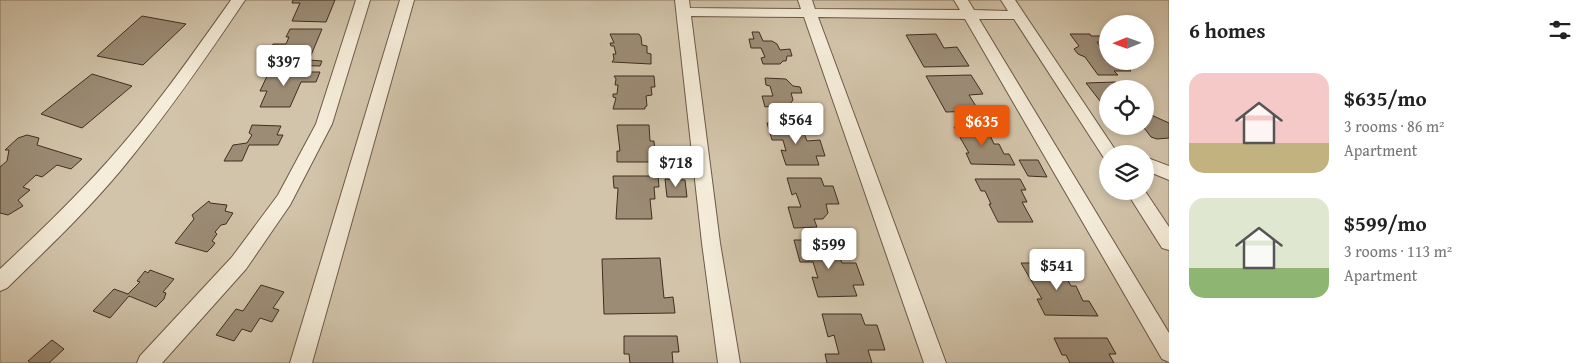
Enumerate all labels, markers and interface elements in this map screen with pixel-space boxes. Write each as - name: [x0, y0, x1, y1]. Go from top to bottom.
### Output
- north arrow: [1099, 15, 1154, 70]
- map controls: [1099, 15, 1154, 200]
- text: 6 homes: [1189, 15, 1265, 46]
- icon: filters: [1546, 16, 1574, 44]
- pin: $397: [254, 44, 314, 87]
- text: $397: [267, 49, 301, 73]
- button: locate: [1099, 80, 1154, 135]
- text: $635/mo: [1344, 83, 1427, 114]
- icon: home: [1229, 93, 1289, 153]
- pin: $564: [766, 102, 826, 145]
- pin: $635: [952, 104, 1012, 147]
- text: $564: [779, 107, 813, 131]
- text: $635: [965, 109, 999, 133]
- text: 3 rooms · 86 m²: [1344, 114, 1444, 138]
- text: Apartment: [1344, 138, 1417, 162]
- button: layers: [1099, 145, 1154, 200]
- pin: $718: [646, 146, 706, 188]
- text: $718: [659, 150, 693, 174]
- text: $599/mo: [1344, 208, 1427, 239]
- icon: home: [1229, 218, 1289, 278]
- pin: $599: [799, 228, 859, 270]
- text: $599: [812, 232, 846, 256]
- text: 3 rooms · 113 m²: [1344, 239, 1452, 263]
- pin: $541: [1027, 248, 1087, 291]
- text: $541: [1040, 253, 1074, 277]
- text: Apartment: [1344, 263, 1417, 287]

